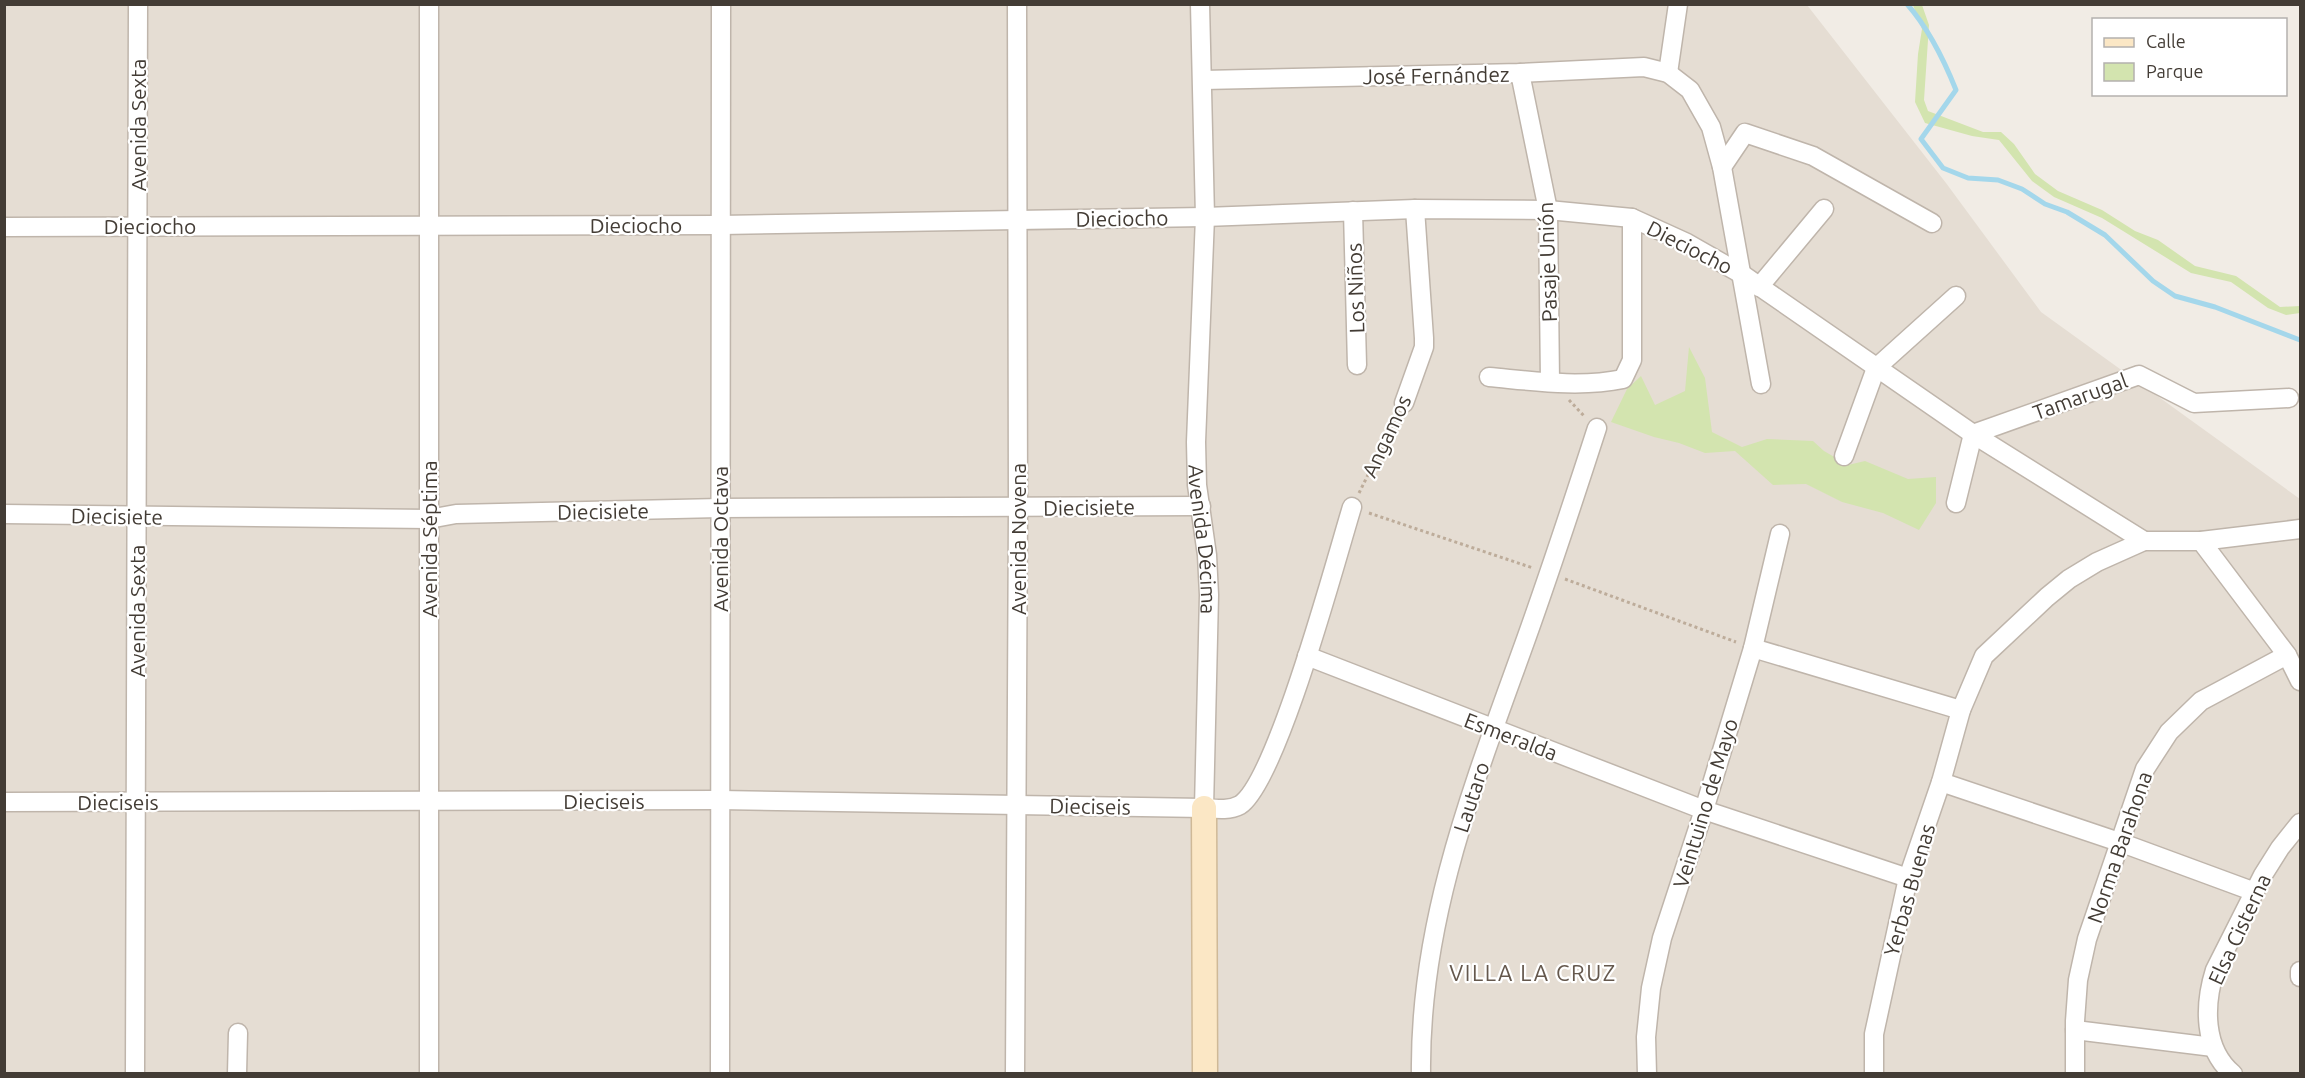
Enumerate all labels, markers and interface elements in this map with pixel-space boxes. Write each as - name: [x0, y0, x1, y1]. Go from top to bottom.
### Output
- legend: [2092, 18, 2287, 96]
- text: Calle: [2146, 31, 2186, 51]
- street label: Avenida Sexta: [126, 59, 150, 191]
- text: Parque: [2146, 61, 2203, 81]
- street label: José Fernández: [1362, 62, 1510, 88]
- street label: Pasaje Unión: [1533, 201, 1561, 323]
- street label: Dieciocho: [1075, 205, 1169, 231]
- street label: Dieciocho: [590, 213, 682, 237]
- street label: Dieciocho: [104, 214, 196, 238]
- street label: Dieciocho: [1643, 215, 1737, 279]
- street label: Los Niños: [1341, 242, 1369, 334]
- street label: Tamarugal: [2029, 368, 2131, 424]
- street label: Angamos: [1357, 391, 1415, 481]
- street label: Avenida Séptima: [417, 460, 441, 618]
- street label: Avenida Novena: [1006, 463, 1030, 615]
- street label: Avenida Décima: [1185, 464, 1221, 614]
- street label: Avenida Octava: [708, 466, 732, 612]
- street label: Diecisiete: [1043, 494, 1135, 520]
- street label: Diecisiete: [557, 498, 649, 524]
- street label: Diecisiete: [71, 503, 163, 529]
- street label: Avenida Sexta: [125, 545, 149, 677]
- street label: Esmeralda: [1461, 707, 1561, 765]
- street label: Veintuino de Mayo: [1668, 715, 1742, 891]
- street label: Lautaro: [1448, 759, 1494, 835]
- street label: Norma Barahona: [2082, 768, 2156, 926]
- street label: Dieciseis: [563, 789, 645, 813]
- street label: Dieciseis: [77, 790, 159, 814]
- street label: Dieciseis: [1049, 793, 1131, 819]
- street label: Yerbas Buenas: [1879, 821, 1939, 959]
- street label: Elsa Cisterna: [2203, 870, 2275, 988]
- district label: VILLA LA CRUZ: [1449, 960, 1617, 985]

